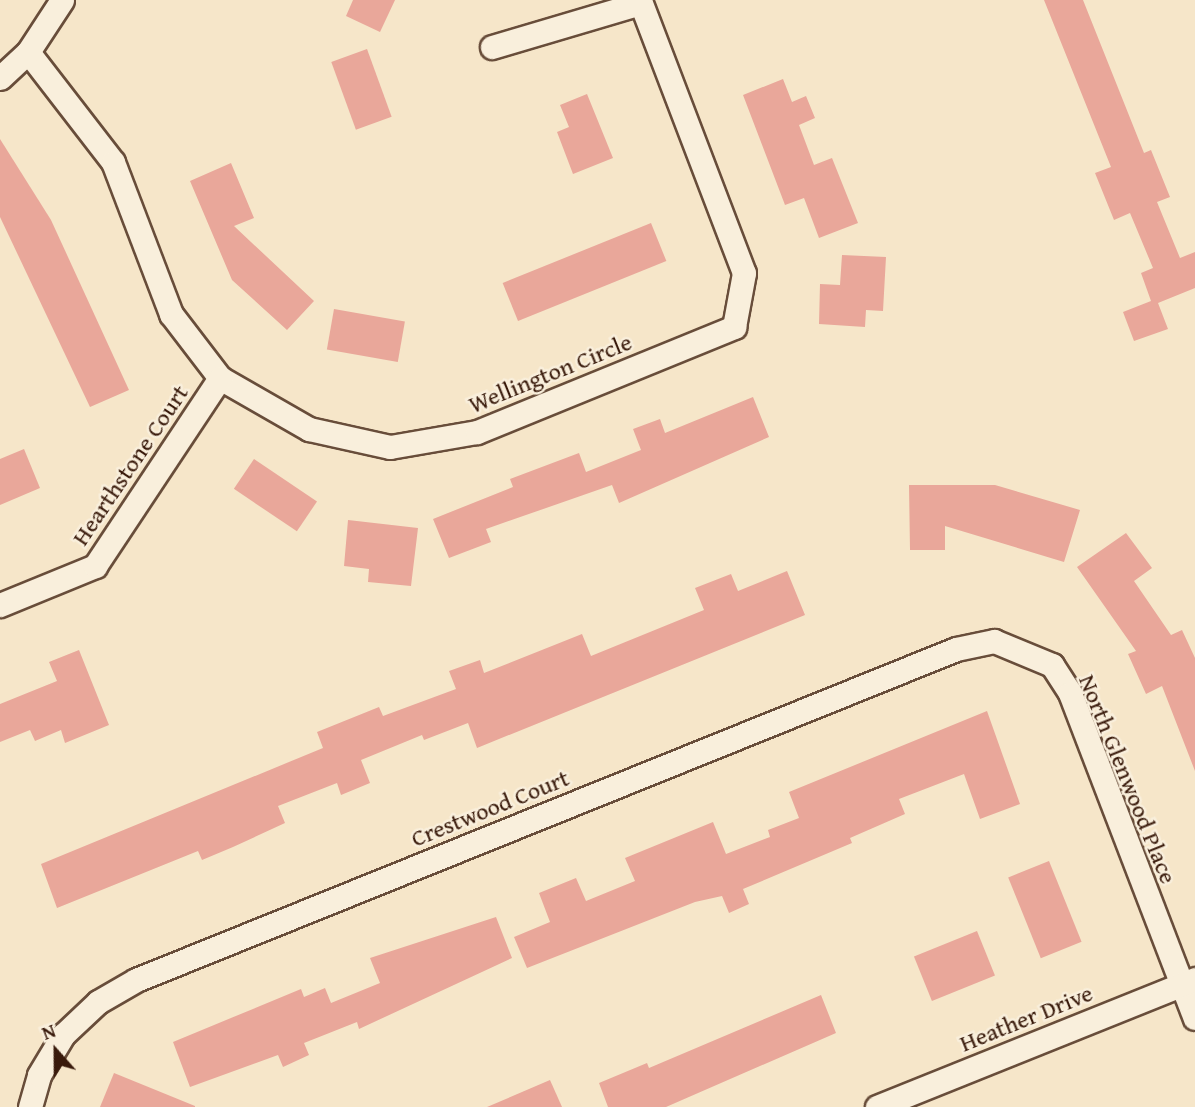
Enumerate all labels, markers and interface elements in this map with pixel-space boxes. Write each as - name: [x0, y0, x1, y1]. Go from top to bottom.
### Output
- street label: Wellington Circle: [464, 327, 636, 419]
- street label: Hearthstone Court: [66, 379, 194, 551]
- street label: North Glenwood Place: [1073, 670, 1183, 888]
- street label: Crestwood Court: [407, 763, 573, 853]
- street label: Heather Drive: [955, 978, 1097, 1058]
- north arrow: [21, 1016, 91, 1086]
- text: N: [38, 1016, 59, 1047]

